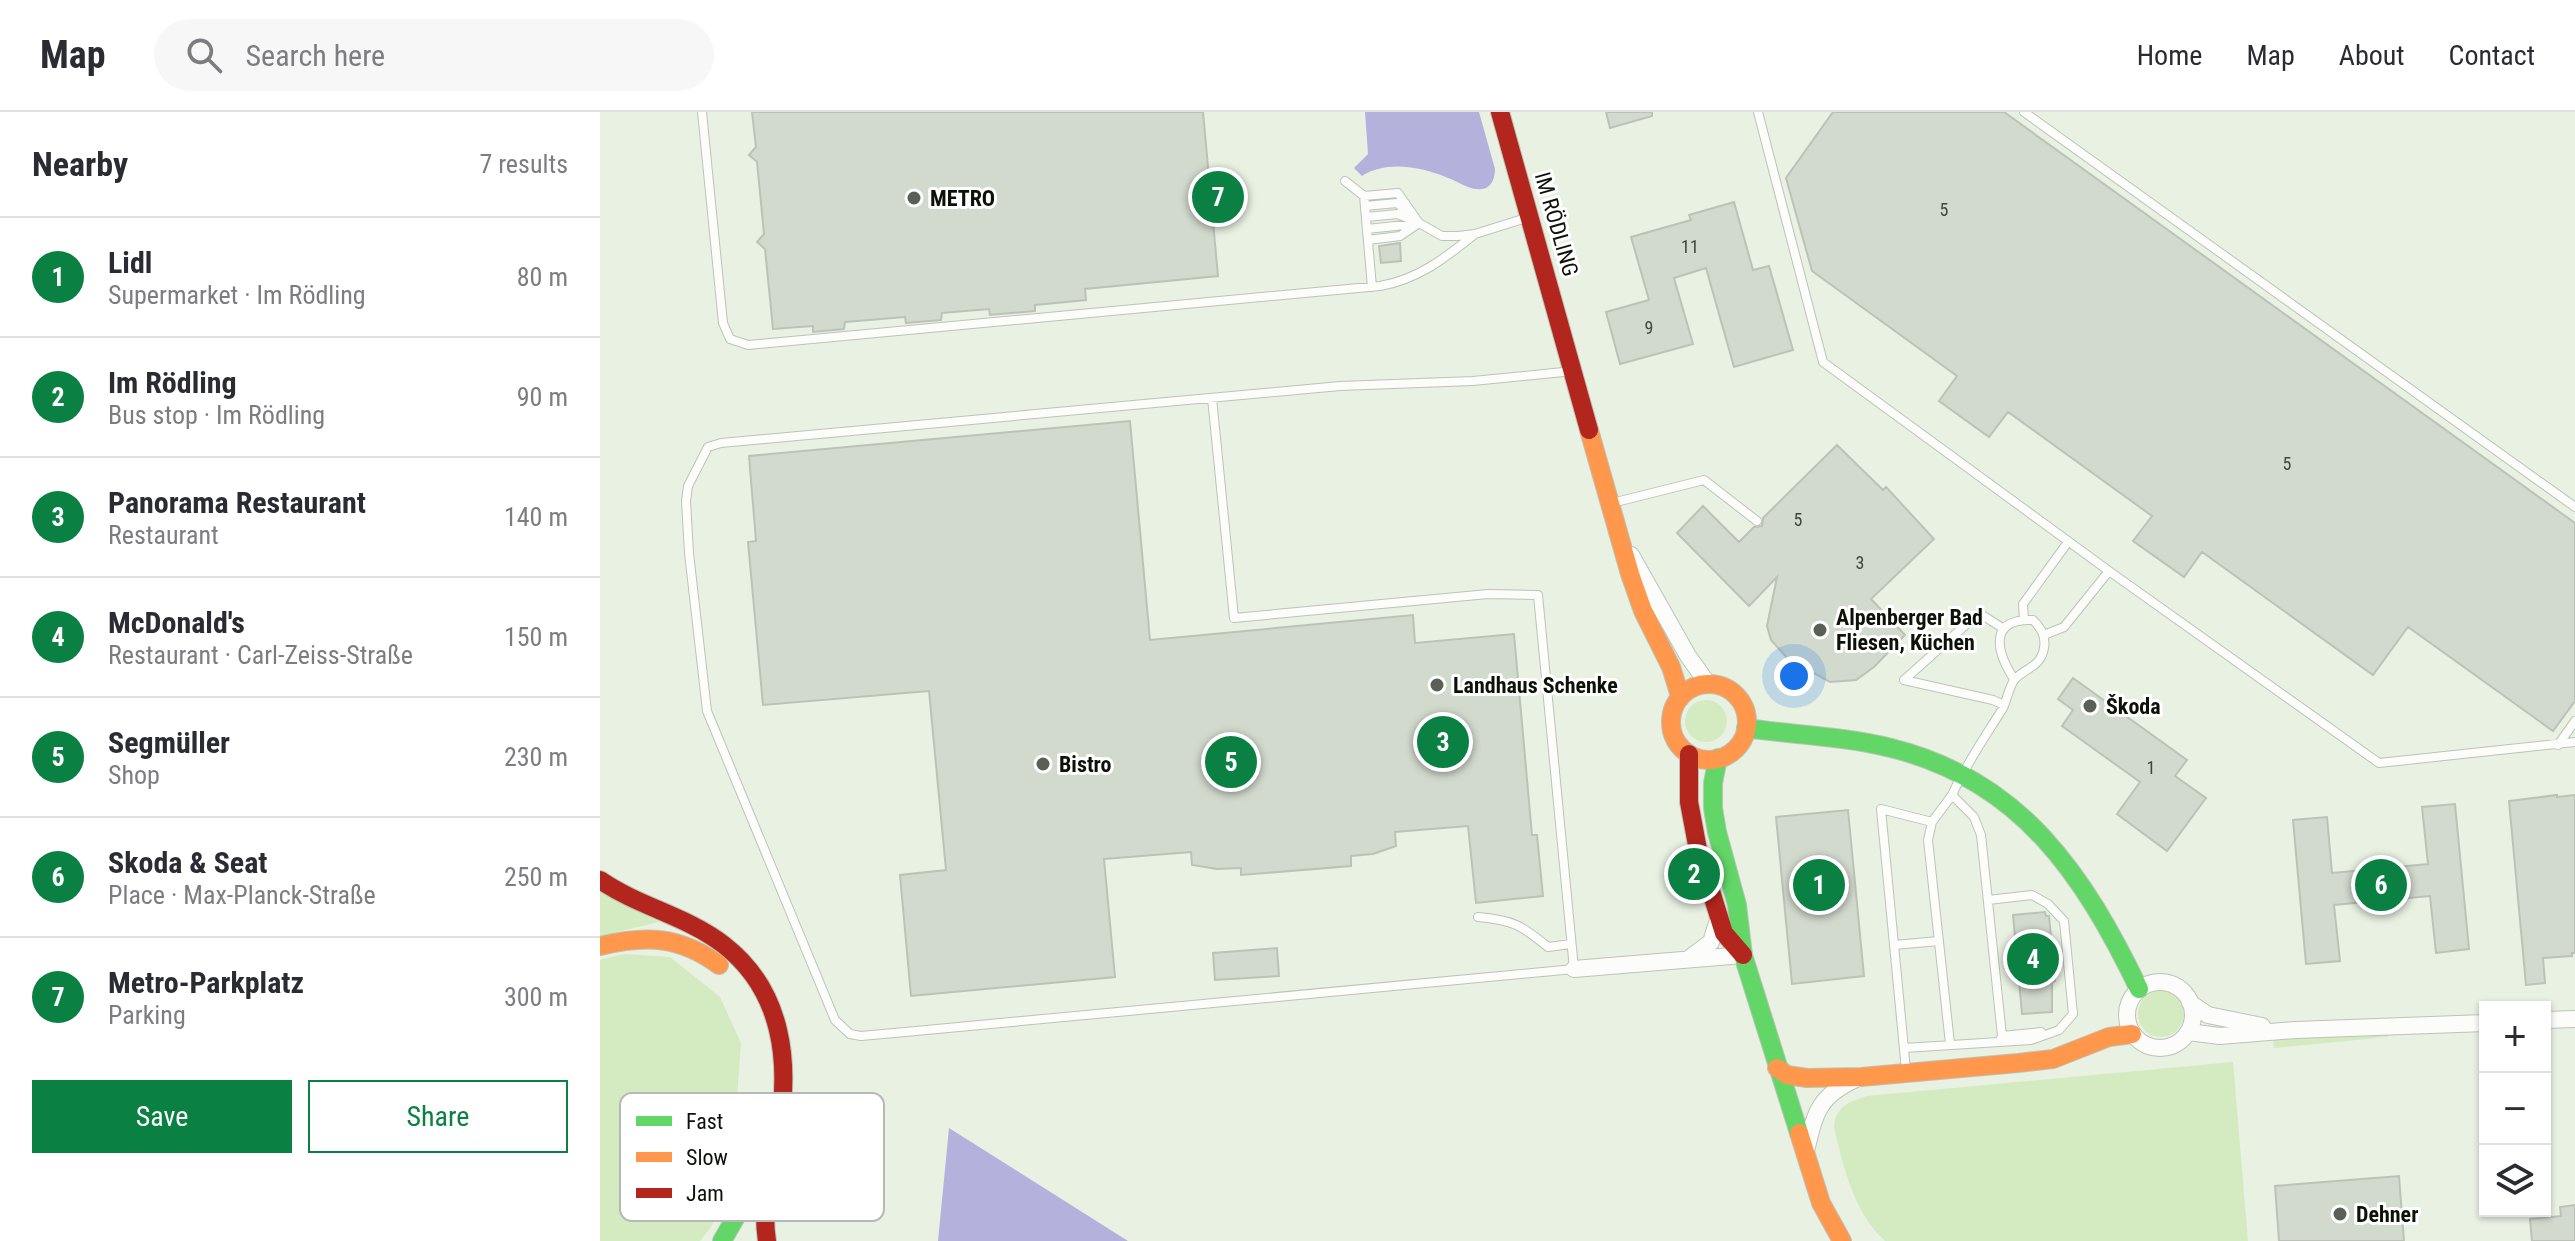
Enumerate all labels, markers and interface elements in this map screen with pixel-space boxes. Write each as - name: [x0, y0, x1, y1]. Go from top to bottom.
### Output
- search box: [154, 19, 714, 91]
- text: Map: [40, 33, 106, 77]
- icon: search: [182, 33, 226, 77]
- text: Search here: [246, 38, 385, 73]
- text: Home: [2137, 39, 2202, 72]
- text: Map: [2246, 39, 2295, 72]
- text: About: [2339, 39, 2405, 72]
- text: Contact: [2449, 39, 2535, 72]
- text: Nearby: [32, 144, 128, 184]
- text: 7 results: [479, 149, 568, 179]
- pin: 7: [1192, 167, 1244, 227]
- street label: IM RÖDLING: [1530, 169, 1583, 279]
- place label: METRO: [930, 186, 995, 211]
- marker: METRO: [905, 189, 923, 207]
- house number: 5: [1940, 199, 1949, 220]
- house number: 11: [1681, 236, 1699, 257]
- text: Lidl: [108, 245, 152, 280]
- text: 1: [51, 262, 65, 292]
- text: 80 m: [517, 262, 568, 292]
- text: Supermarket · Im Rödling: [108, 280, 366, 310]
- house number: 9: [1645, 317, 1653, 338]
- text: Im Rödling: [108, 365, 237, 400]
- text: 2: [51, 382, 65, 412]
- text: 90 m: [517, 382, 568, 412]
- text: Bus stop · Im Rödling: [108, 400, 325, 430]
- house number: 5: [2283, 453, 2292, 474]
- text: Panorama Restaurant: [108, 485, 366, 520]
- text: 3: [51, 502, 65, 532]
- text: 140 m: [504, 502, 568, 532]
- house number: 5: [1794, 509, 1803, 530]
- text: Restaurant: [108, 520, 219, 550]
- house number: 3: [1856, 552, 1864, 573]
- text: McDonald's: [108, 605, 245, 640]
- place label: Alpenberger Bad Fliesen, Küchen: [1836, 605, 1983, 655]
- marker: Alpenberger Bad Fliesen, Küchen: [1811, 621, 1829, 639]
- text: 4: [51, 622, 65, 652]
- text: 150 m: [504, 622, 568, 652]
- text: Restaurant · Carl-Zeiss-Straße: [108, 640, 413, 670]
- your location: [1774, 656, 1814, 696]
- place label: Landhaus Schenke: [1453, 673, 1618, 698]
- marker: Landhaus Schenke: [1428, 676, 1446, 694]
- place label: Škoda: [2106, 694, 2161, 719]
- marker: Škoda: [2081, 697, 2099, 715]
- pin: 3: [1417, 712, 1469, 772]
- text: Segmüller: [108, 725, 230, 760]
- pin: 5: [1205, 732, 1257, 792]
- text: 5: [51, 742, 65, 772]
- text: 230 m: [504, 742, 568, 772]
- place label: Bistro: [1059, 752, 1112, 777]
- marker: Bistro: [1034, 755, 1052, 773]
- house number: 1: [2147, 757, 2155, 778]
- text: Shop: [108, 760, 160, 790]
- pin: 2: [1668, 844, 1720, 904]
- text: Skoda & Seat: [108, 845, 268, 880]
- pin: 1: [1793, 855, 1845, 915]
- pin: 6: [2355, 855, 2407, 915]
- text: 6: [51, 862, 65, 892]
- text: 250 m: [504, 862, 568, 892]
- text: Place · Max-Planck-Straße: [108, 880, 376, 910]
- pin: 4: [2007, 929, 2059, 989]
- text: Metro-Parkplatz: [108, 965, 304, 1000]
- text: 7: [51, 982, 65, 1012]
- text: 300 m: [504, 982, 568, 1012]
- text: Parking: [108, 1000, 186, 1030]
- map controls: [2479, 1001, 2551, 1217]
- button: +: [2479, 1001, 2551, 1073]
- button: −: [2479, 1073, 2551, 1145]
- button: Save: [32, 1080, 292, 1153]
- button: Share: [308, 1080, 568, 1153]
- legend: [620, 1093, 884, 1221]
- text: Fast: [686, 1109, 723, 1134]
- text: Slow: [686, 1145, 728, 1170]
- button: layers: [2479, 1145, 2551, 1217]
- text: Jam: [686, 1181, 724, 1206]
- place label: Dehner: [2356, 1202, 2418, 1227]
- marker: Dehner: [2331, 1205, 2349, 1223]

